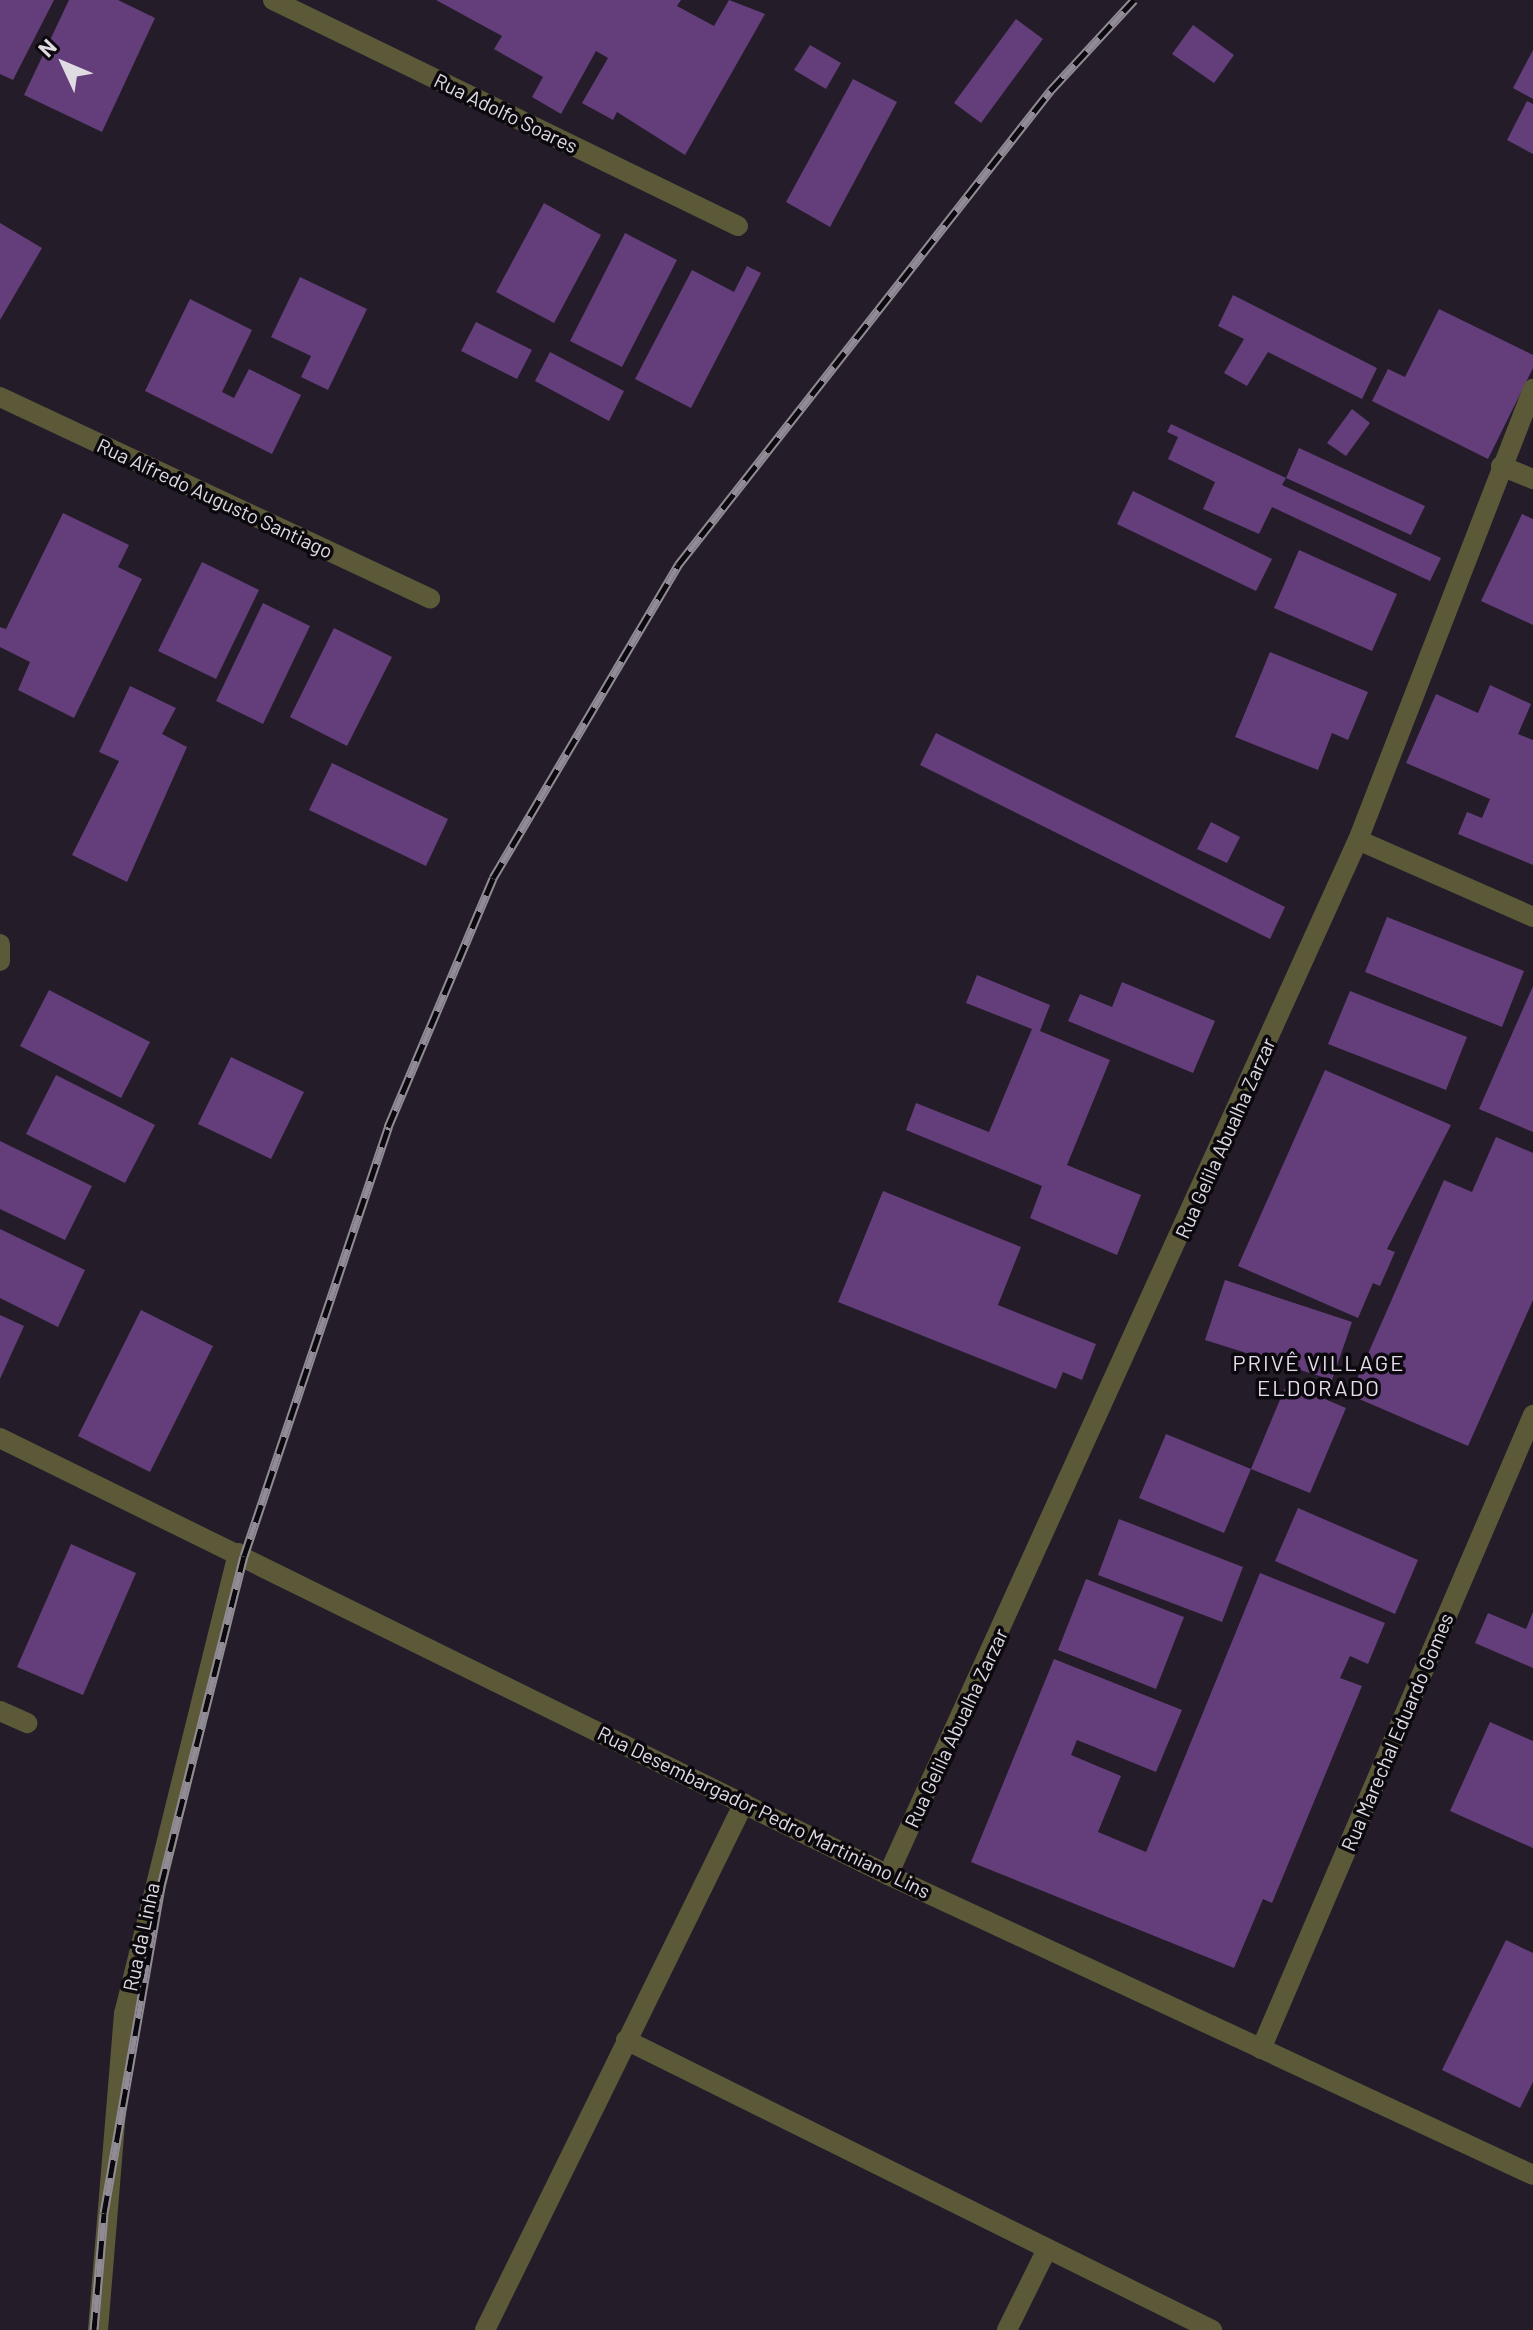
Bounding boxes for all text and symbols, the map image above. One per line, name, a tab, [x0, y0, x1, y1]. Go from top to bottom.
north arrow	[24, 24, 104, 104]
text: N	[32, 33, 61, 62]
street label: Rua Adolfo Soares	[430, 68, 582, 158]
street label: Rua Alfredo Augusto Santiago	[93, 433, 337, 563]
street label: Rua Gelila Abualha Zarzar	[1170, 1034, 1280, 1242]
district label: PRIVÊ VILLAGE ELDORADO	[1232, 1349, 1406, 1400]
street label: Rua Marechal Eduardo Gomes	[1336, 1609, 1458, 1855]
street label: Rua Gelila Abualha Zarzar	[899, 1625, 1013, 1831]
street label: Rua Desembargador Pedro Martiniano Lins	[594, 1721, 934, 1903]
street label: Rua da Linha	[118, 1880, 164, 1994]

